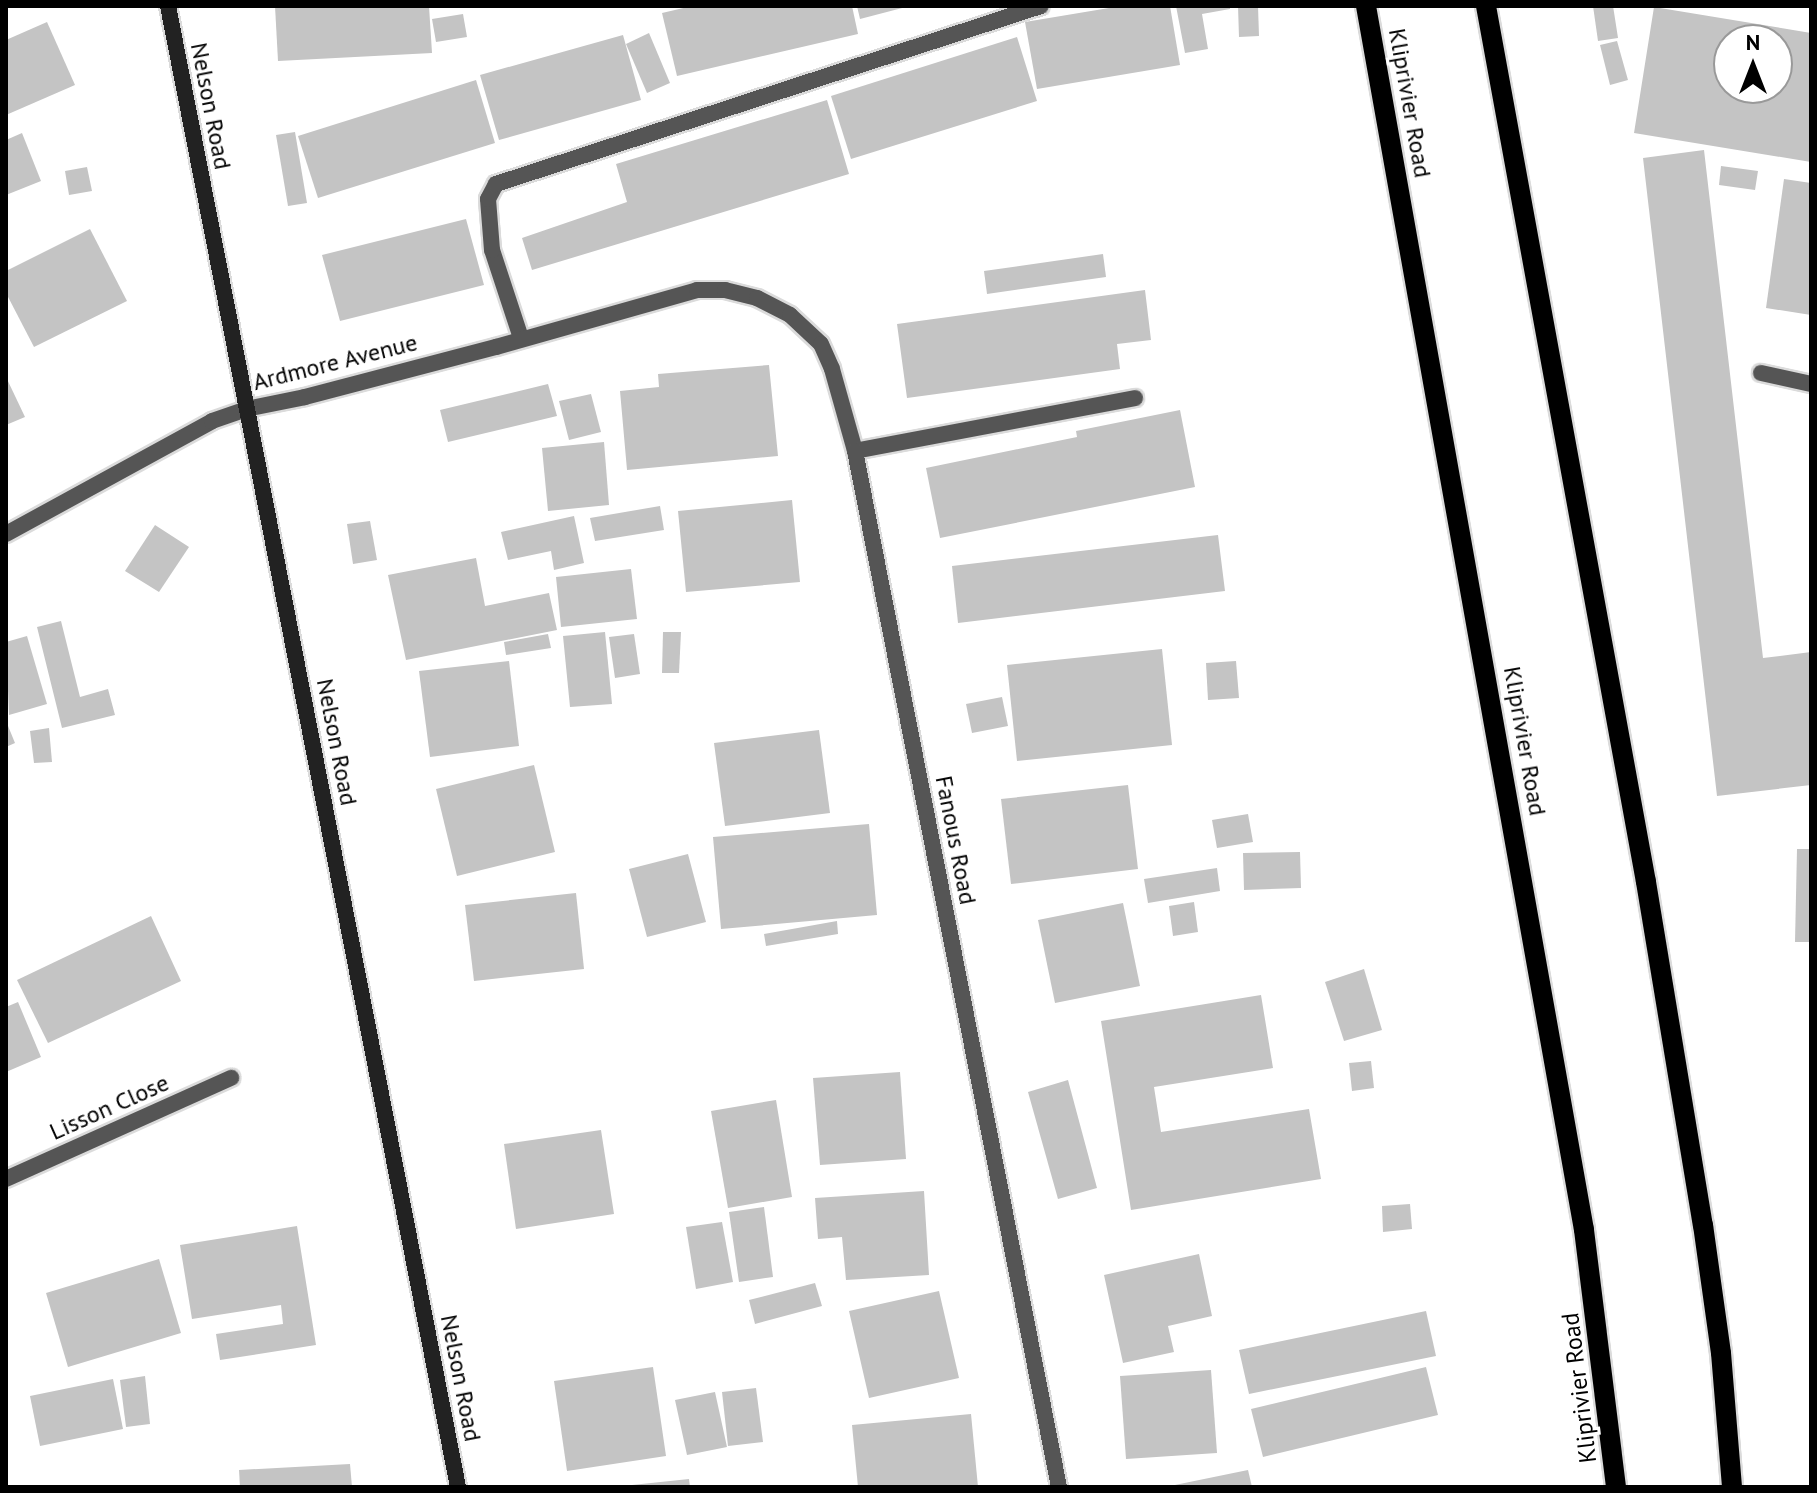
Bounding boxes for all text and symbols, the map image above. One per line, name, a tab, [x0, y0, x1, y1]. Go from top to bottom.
north arrow	[1713, 24, 1793, 104]
street label: Kliprivier Road	[1383, 26, 1437, 180]
text: N	[1746, 28, 1760, 56]
street label: Nelson Road	[185, 40, 237, 172]
street label: Ardmore Avenue	[249, 328, 421, 396]
street label: Kliprivier Road	[1498, 664, 1552, 818]
street label: Nelson Road	[311, 676, 363, 808]
street label: Fanous Road	[929, 773, 983, 907]
street label: Lisson Close	[45, 1068, 173, 1146]
street label: Kliprivier Road	[1555, 1311, 1603, 1465]
street label: Nelson Road	[435, 1312, 487, 1444]

